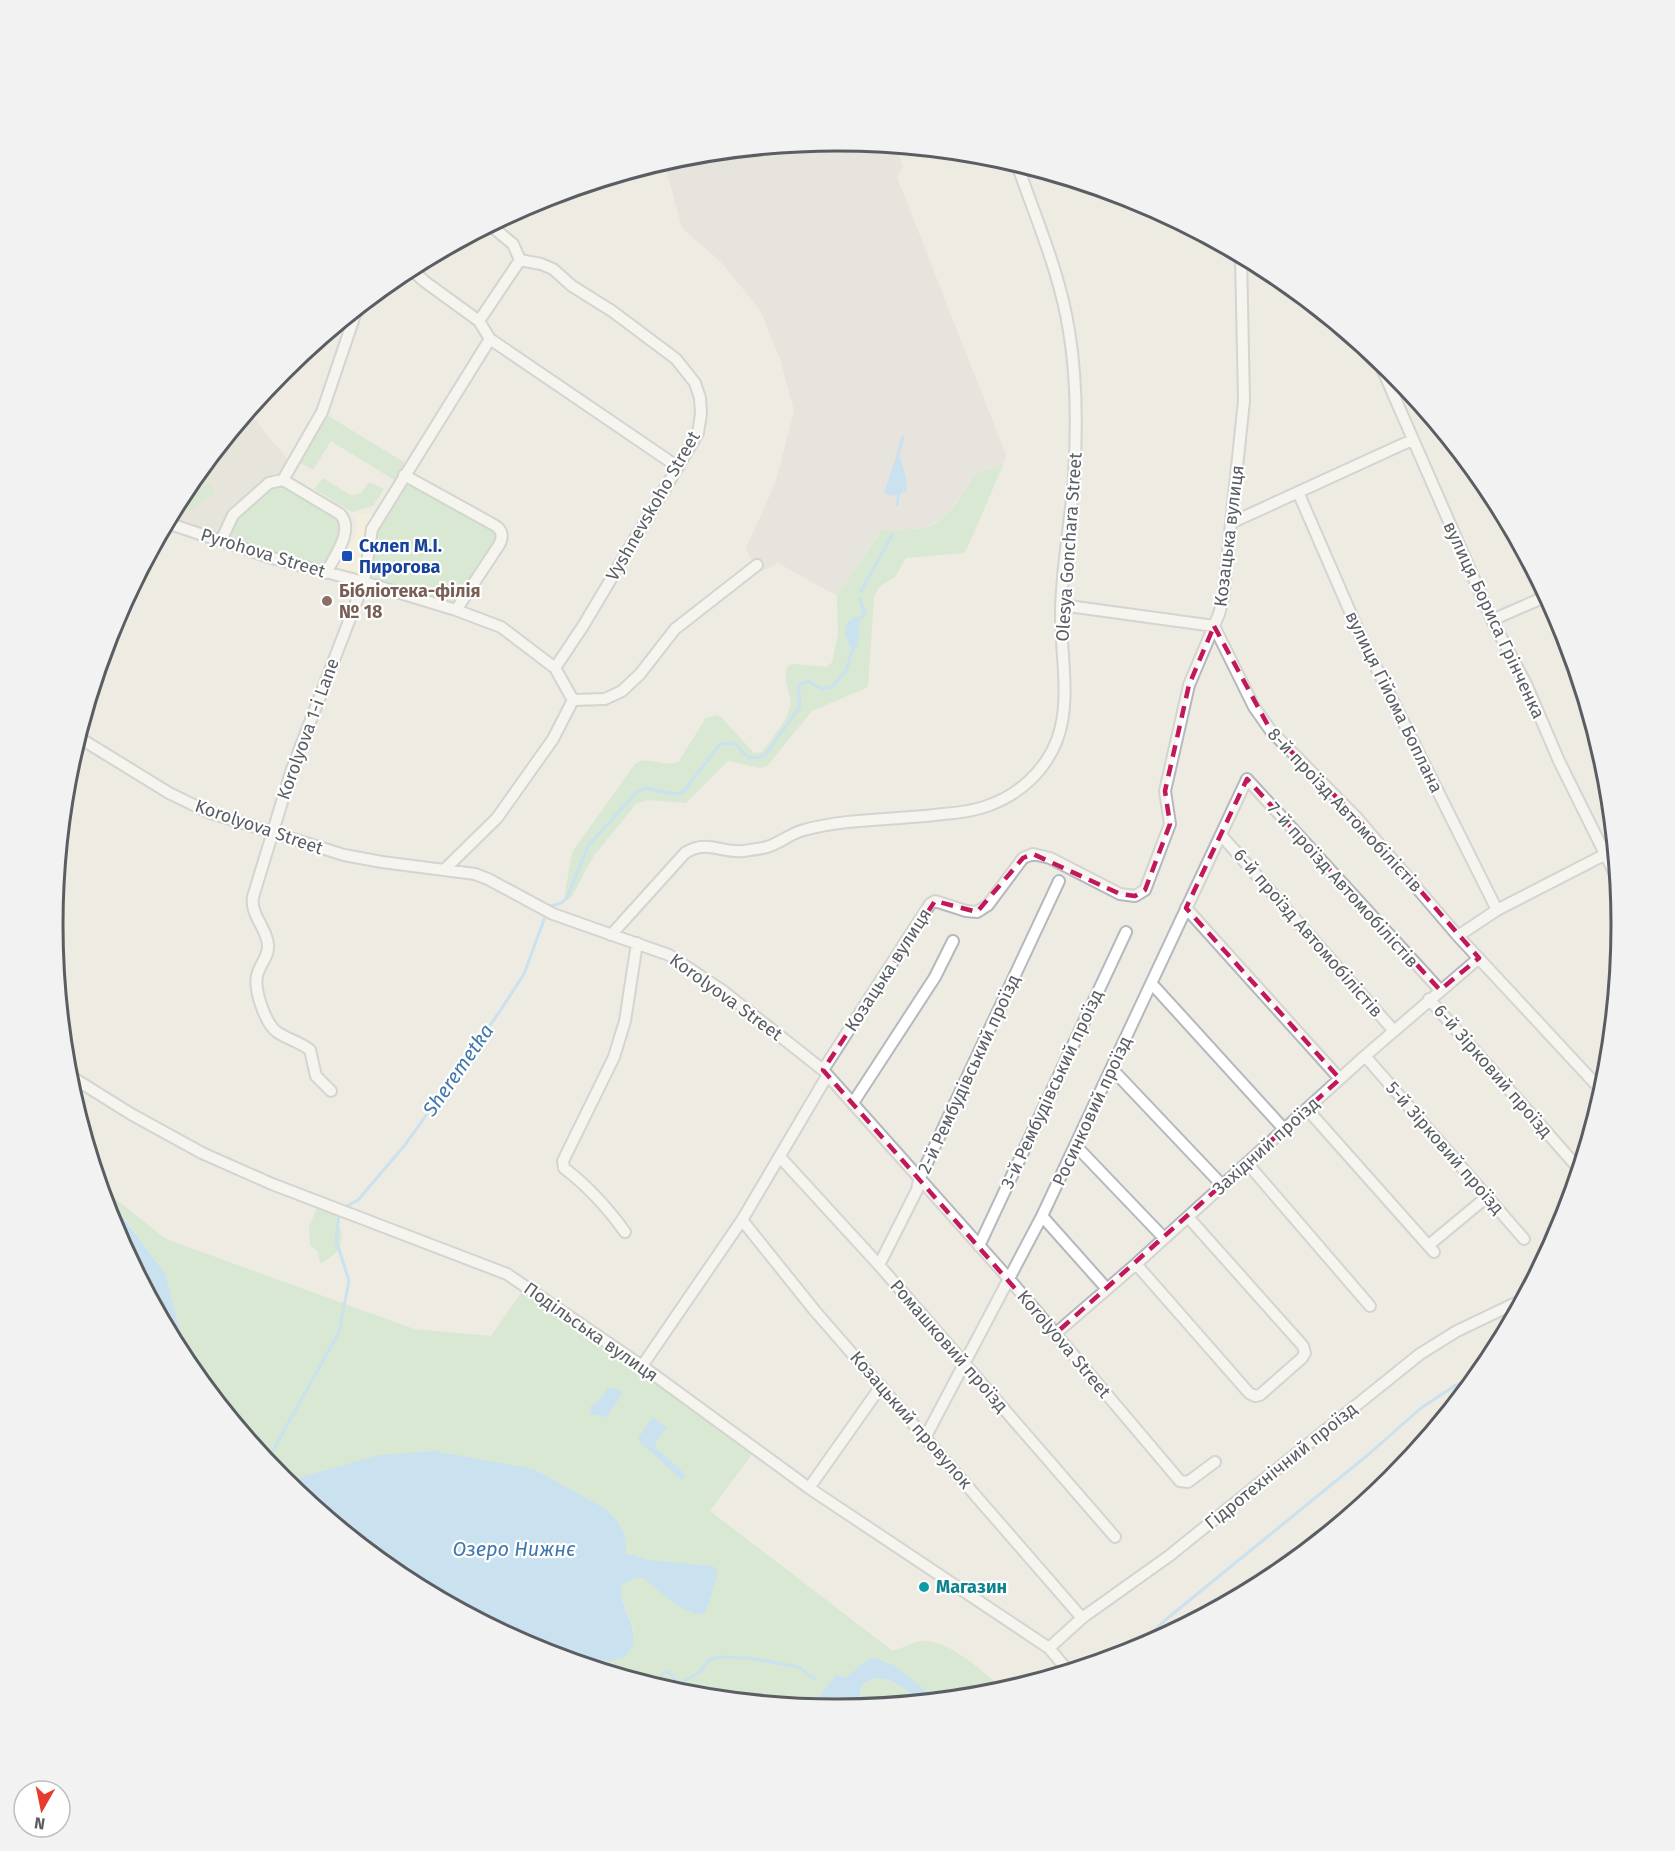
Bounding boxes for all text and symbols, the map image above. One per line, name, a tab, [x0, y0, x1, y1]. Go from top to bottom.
street label: Vyshnevskoho Street	[601, 427, 705, 585]
street label: Olesya Gonchara Street	[1051, 451, 1087, 642]
street label: Козацька вулиця	[1209, 464, 1249, 608]
street label: вулиця Бориса Грінченка	[1439, 518, 1549, 722]
street label: Pyrohova Street	[198, 524, 328, 583]
place label: Склеп М.І. Пирогова	[359, 535, 442, 578]
marker: Склеп М.І. Пирогова	[340, 549, 354, 563]
place label: Бібліотека-філія № 18	[339, 580, 481, 623]
marker: Бібліотека-філія № 18	[320, 594, 334, 608]
street label: вулиця Гійома Боплана	[1340, 608, 1448, 796]
street label: Korolyova 1-i Lane	[272, 655, 344, 803]
street label: 8-й проїзд Автомобілістів	[1263, 723, 1427, 897]
street label: Korolyova Street	[192, 795, 326, 859]
street label: 7-й проїзд Автомобілістів	[1263, 798, 1423, 972]
street label: 6-й проїзд Автомобілістів	[1229, 844, 1387, 1022]
street label: Козацька вулиця	[840, 904, 936, 1036]
street label: Korolyova Street	[665, 949, 787, 1046]
street label: 2-й Рембудівський проїзд	[913, 971, 1025, 1177]
street label: 3-й Рембудівський проїзд	[996, 986, 1108, 1192]
street label: 6-й Зірковий проїзд	[1429, 1000, 1557, 1142]
water label: Sheremetka	[417, 1019, 498, 1121]
street label: Росинковий проїзд	[1048, 1033, 1136, 1189]
street label: 5-й Зірковий проїзд	[1381, 1077, 1509, 1219]
street label: Західний проїзд	[1208, 1092, 1324, 1200]
street label: Ромашковий проїзд	[885, 1275, 1013, 1417]
street label: Подільська вулиця	[520, 1277, 662, 1387]
street label: Korolyova Street	[1012, 1286, 1116, 1403]
street label: Козацький провулок	[845, 1347, 977, 1494]
street label: Гідротехнічний проїзд	[1200, 1398, 1362, 1534]
water label: Озеро Нижнє	[452, 1537, 576, 1561]
place label: Магазин	[936, 1576, 1007, 1598]
marker: Магазин	[917, 1580, 931, 1594]
north arrow	[12, 1779, 72, 1839]
text: N	[33, 1813, 46, 1834]

